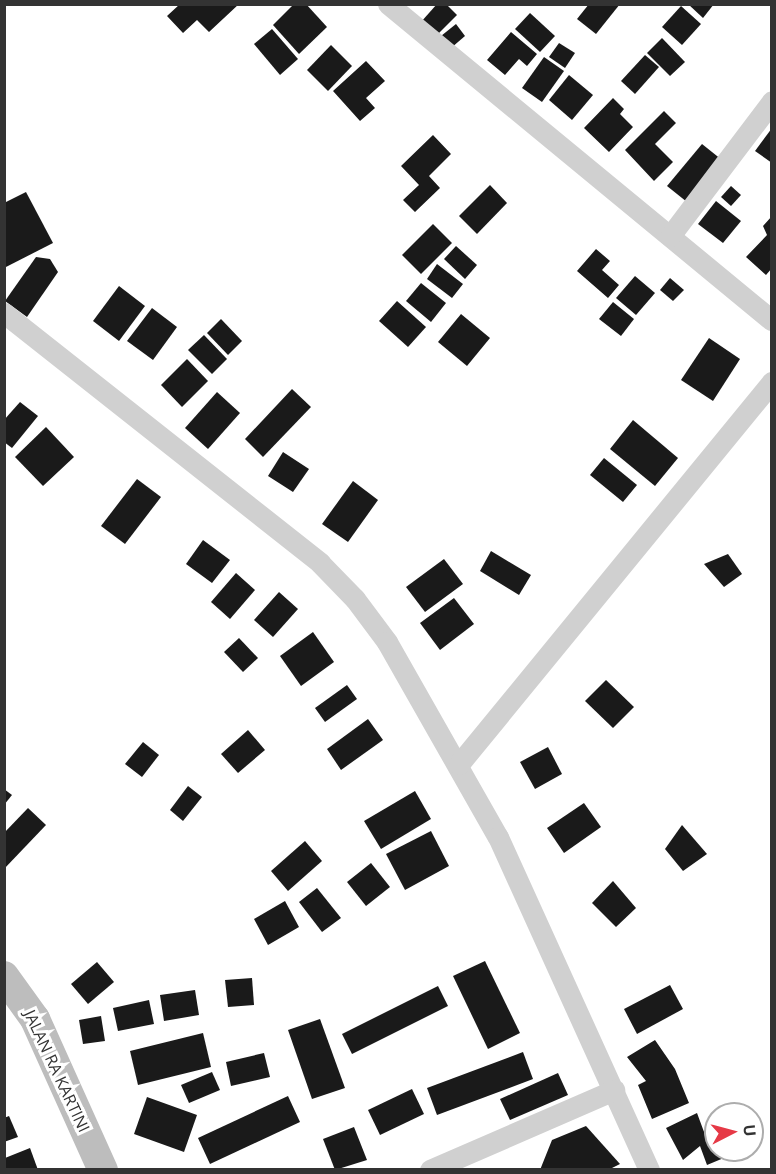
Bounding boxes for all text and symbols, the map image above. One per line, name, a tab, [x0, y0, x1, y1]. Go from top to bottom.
street label: JALAN RA KARTINI	[20, 1007, 94, 1135]
north arrow	[704, 1102, 764, 1162]
text: U	[738, 1123, 761, 1137]

